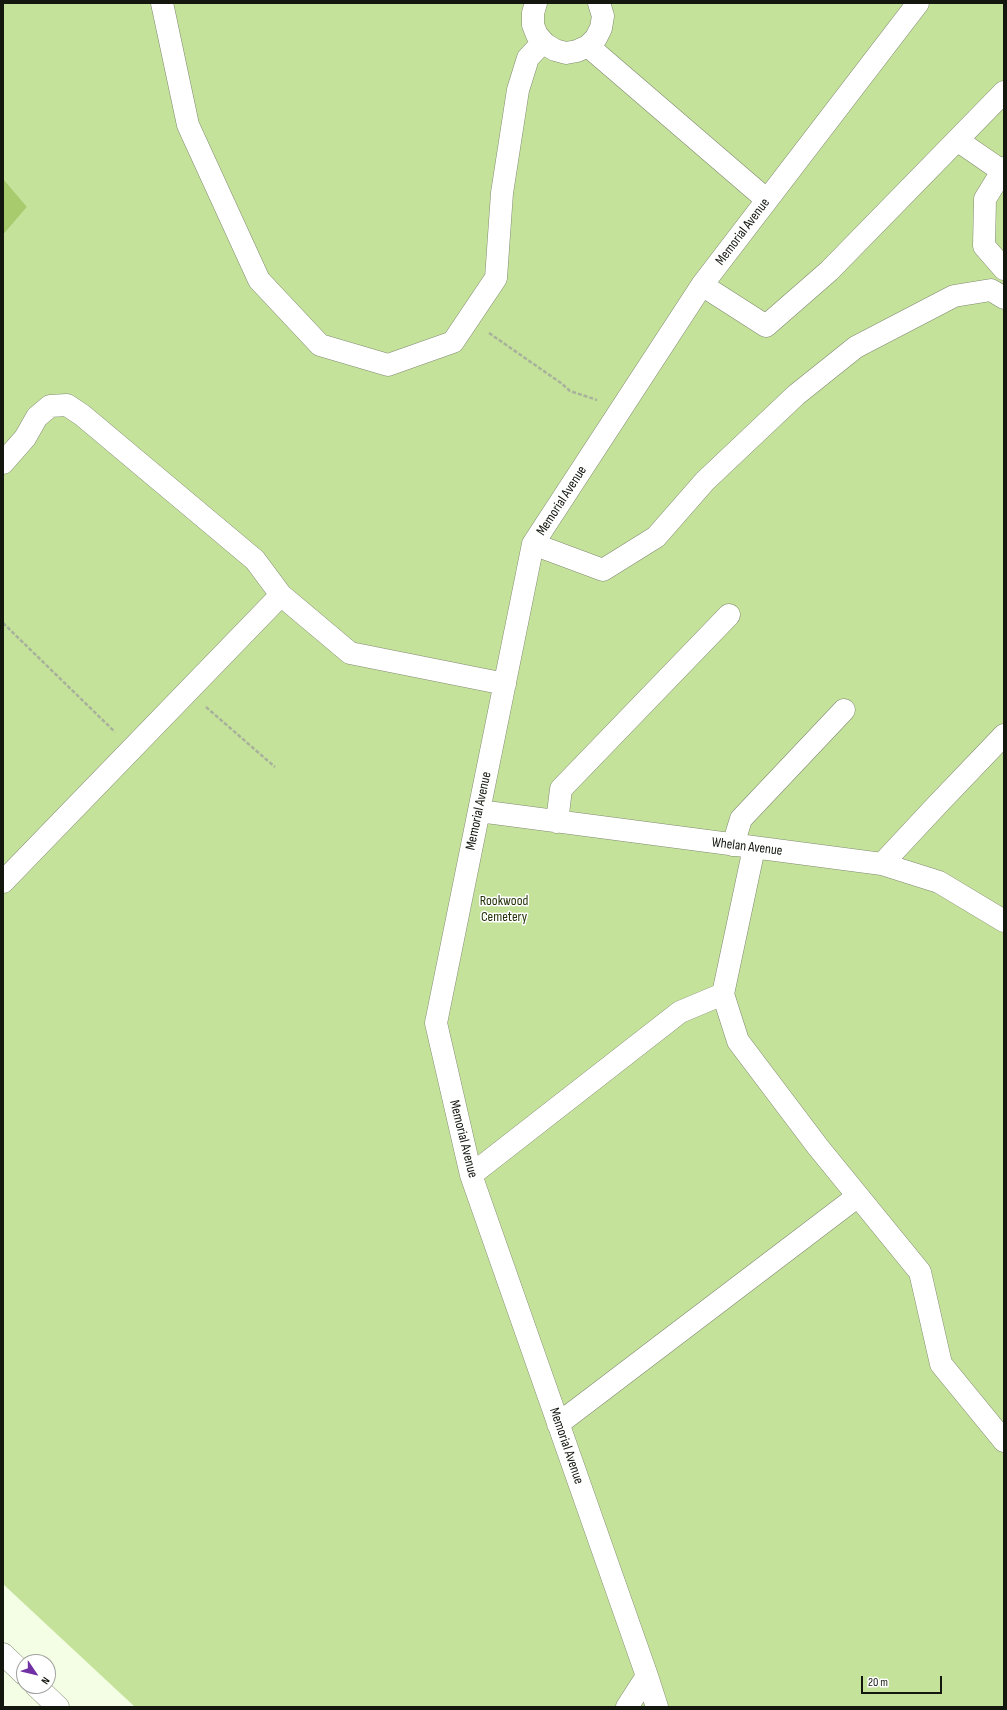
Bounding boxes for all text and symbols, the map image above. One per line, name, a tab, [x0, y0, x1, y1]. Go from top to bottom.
street label: Memorial Avenue	[712, 195, 774, 269]
street label: Memorial Avenue	[533, 463, 591, 539]
street label: Memorial Avenue	[462, 770, 496, 852]
street label: Whelan Avenue	[711, 834, 783, 860]
park label: Rookwood Cemetery	[480, 893, 528, 926]
street label: Memorial Avenue	[445, 1098, 481, 1180]
street label: Memorial Avenue	[545, 1406, 587, 1486]
north arrow	[16, 1654, 56, 1694]
scale bar	[863, 1668, 944, 1694]
text: N	[38, 1674, 52, 1687]
text: 20 m	[868, 1675, 888, 1690]

